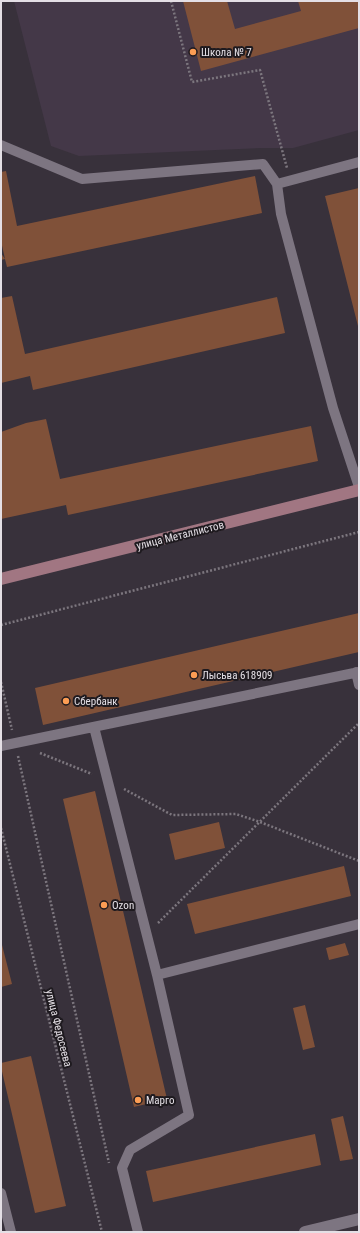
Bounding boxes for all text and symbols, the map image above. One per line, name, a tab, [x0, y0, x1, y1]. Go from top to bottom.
place label: Школа № 7	[201, 46, 252, 59]
marker: Школа № 7	[188, 47, 198, 57]
street label: улица Металлистов	[135, 518, 225, 553]
place label: Лысьва 618909	[202, 669, 273, 682]
marker: Лысьва 618909	[189, 670, 199, 680]
place label: Сбербанк	[74, 695, 118, 708]
marker: Сбербанк	[61, 696, 71, 706]
place label: Ozon	[112, 899, 134, 912]
marker: Ozon	[99, 900, 109, 910]
street label: улица Федосеева	[43, 988, 74, 1068]
place label: Марго	[146, 1094, 175, 1107]
marker: Марго	[133, 1095, 143, 1105]

